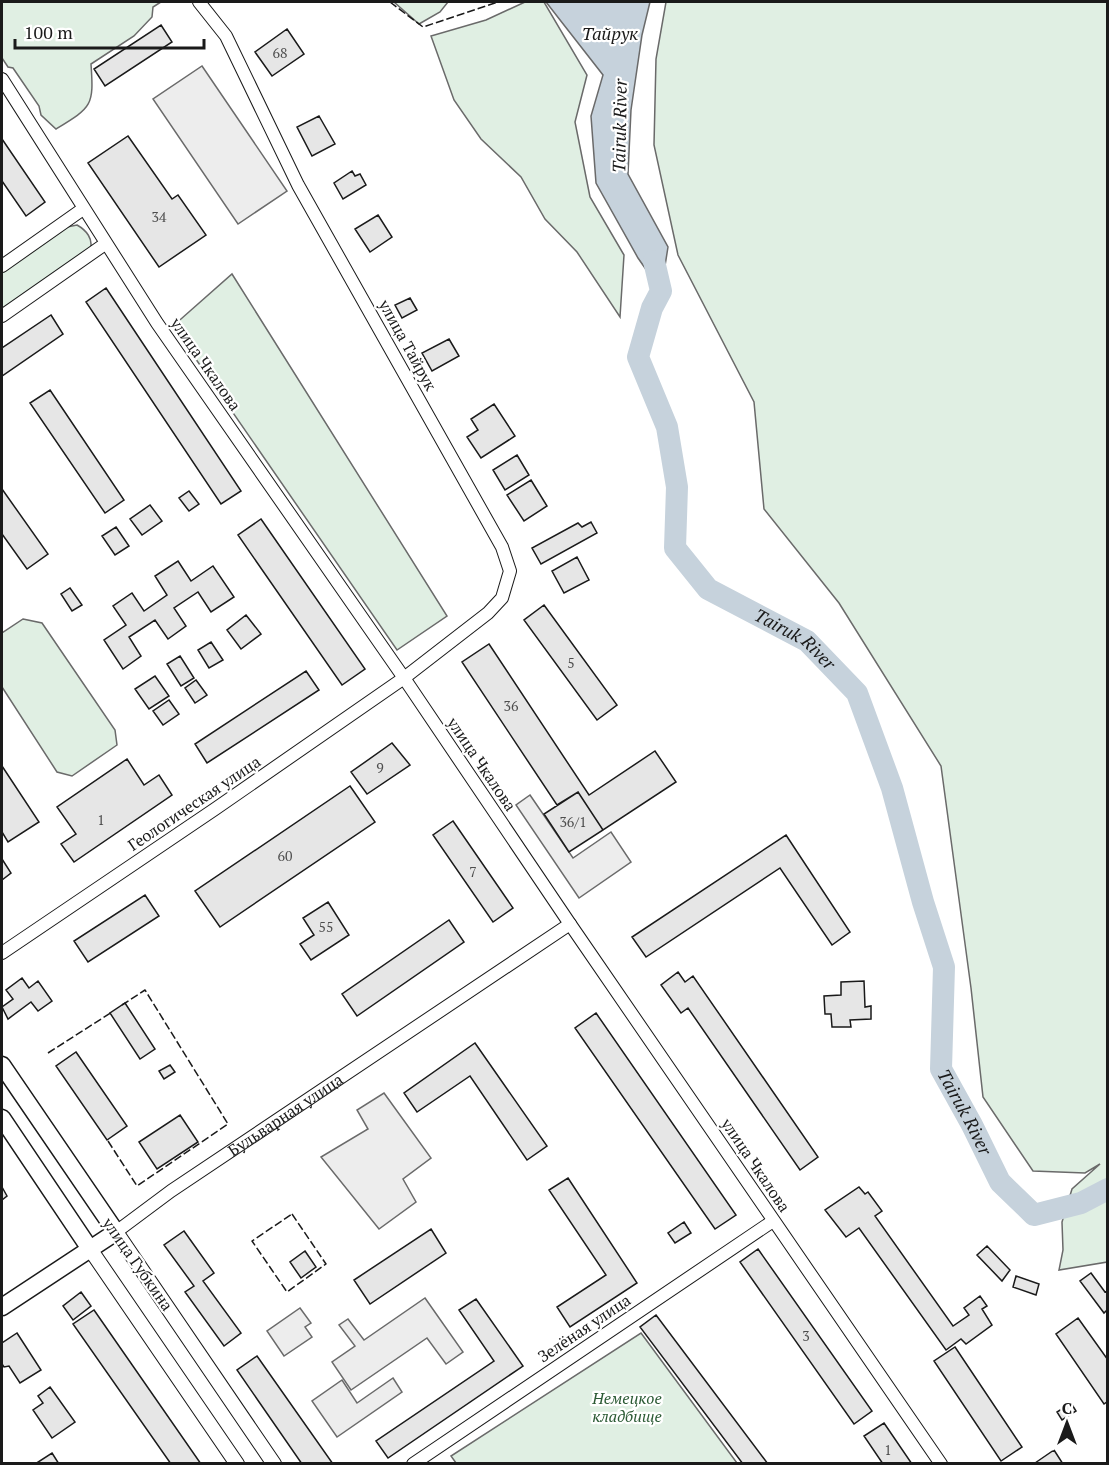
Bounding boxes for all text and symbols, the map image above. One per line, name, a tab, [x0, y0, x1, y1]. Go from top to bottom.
scale bar	[15, 12, 204, 50]
text: 100 m	[24, 20, 73, 44]
water label: Тайрук	[582, 21, 638, 45]
house number: 68	[273, 43, 287, 62]
water label: Tairuk River	[606, 78, 632, 173]
house number: 34	[152, 207, 167, 226]
street label: улица Тайрук	[373, 295, 442, 395]
street label: улица Чкалова	[165, 312, 246, 415]
water label: Tairuk River	[750, 602, 842, 675]
house number: 5	[567, 653, 575, 672]
house number: 36	[504, 696, 519, 715]
street label: улица Чкалова	[442, 712, 522, 815]
street label: Геологическая улица	[123, 750, 265, 856]
house number: 9	[376, 758, 384, 777]
house number: 1	[97, 810, 105, 829]
house number: 36/1	[559, 812, 587, 831]
house number: 60	[278, 846, 292, 865]
house number: 7	[469, 862, 477, 881]
house number: 55	[319, 917, 333, 936]
water label: Tairuk River	[932, 1064, 998, 1160]
street label: Бульварная улица	[223, 1068, 347, 1161]
street label: улица Чкалова	[716, 1113, 796, 1216]
street label: улица Губкина	[97, 1212, 178, 1315]
street label: Зелёная улица	[533, 1289, 635, 1367]
house number: 3	[802, 1326, 810, 1345]
park label: Немецкое кладбище	[591, 1387, 662, 1427]
north arrow	[1037, 1393, 1097, 1453]
text: С	[1062, 1397, 1072, 1419]
house number: 1	[884, 1440, 892, 1459]

